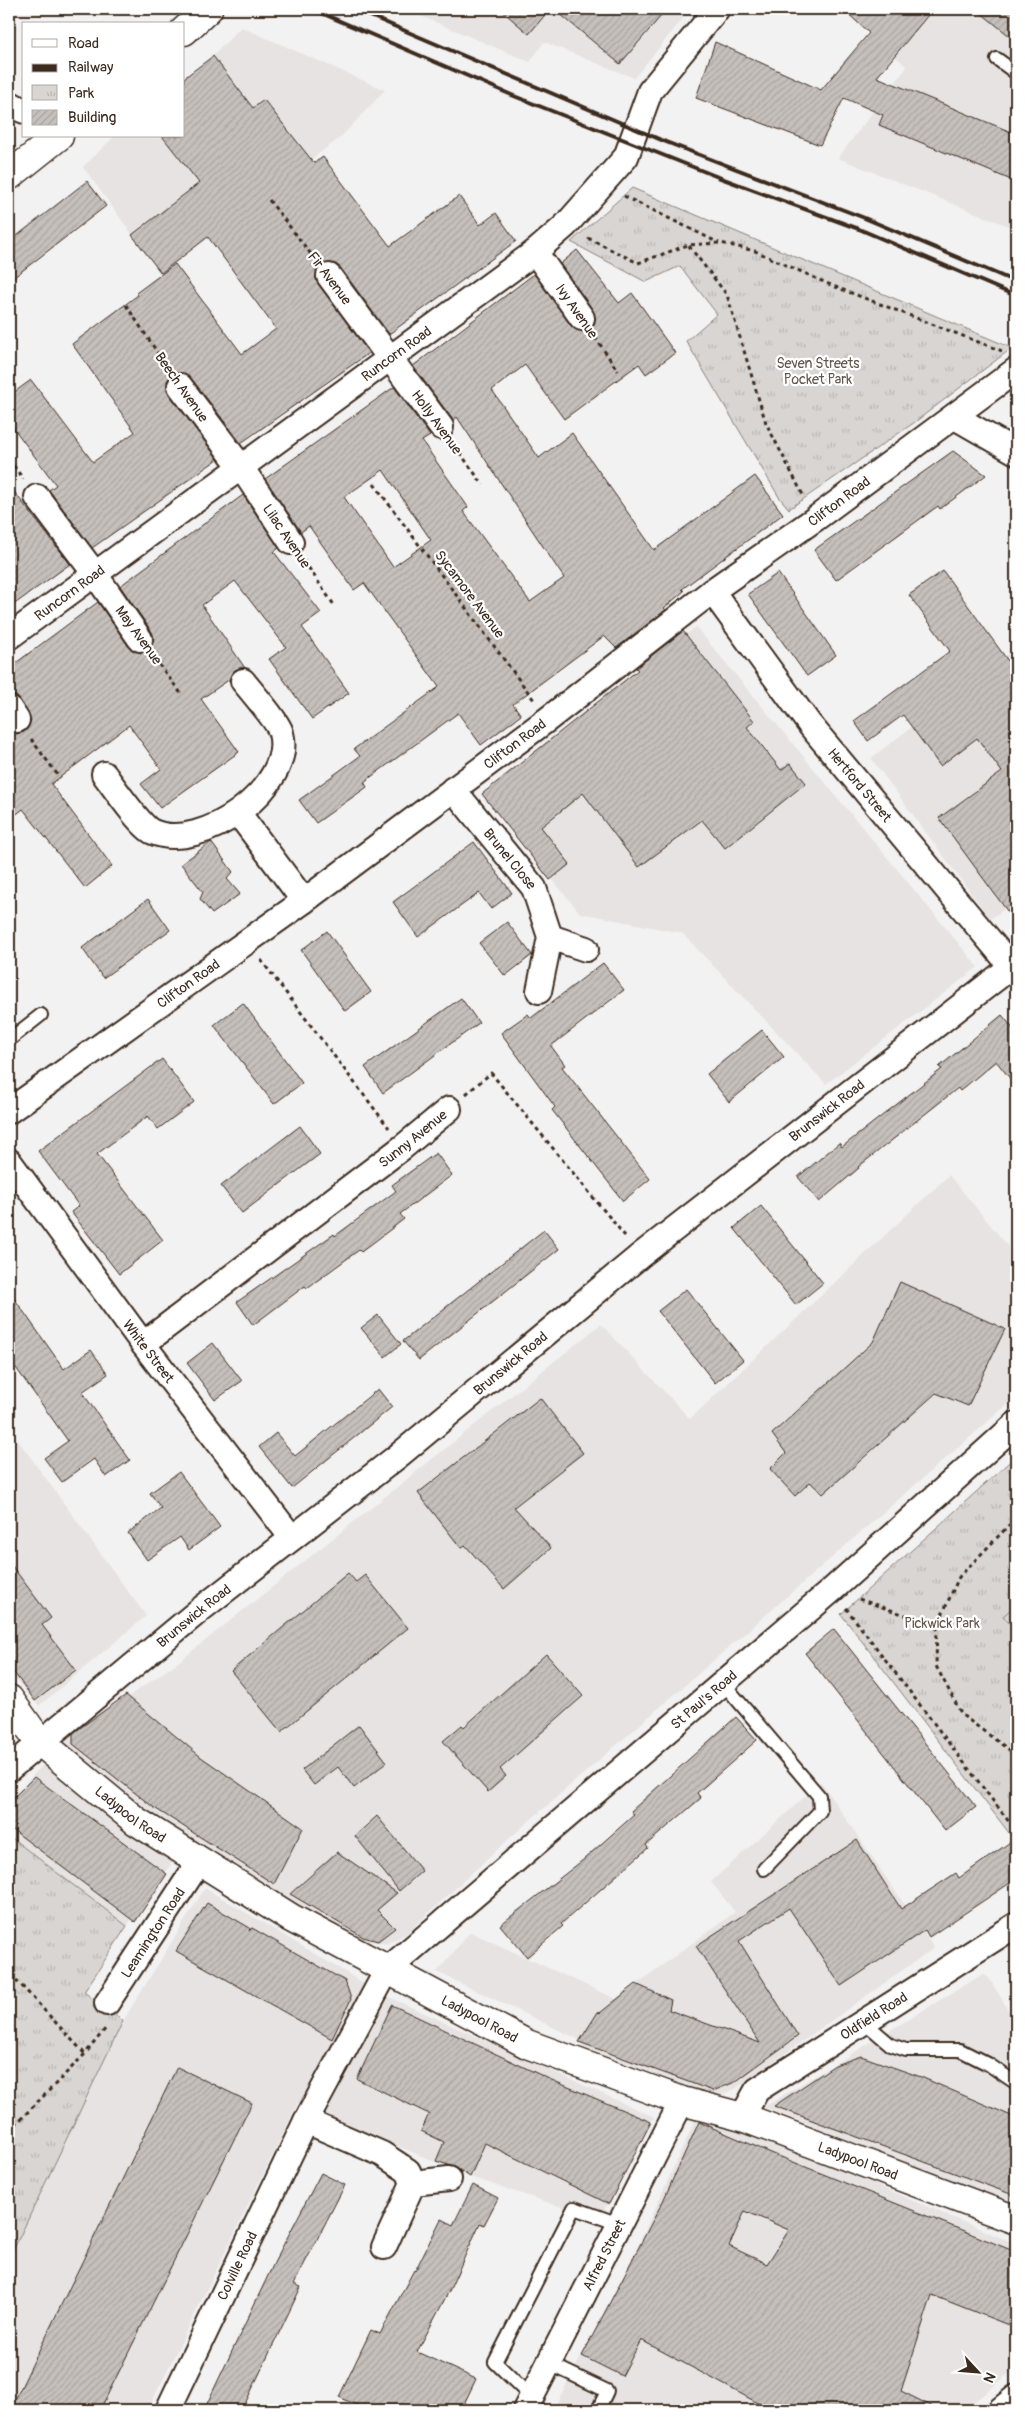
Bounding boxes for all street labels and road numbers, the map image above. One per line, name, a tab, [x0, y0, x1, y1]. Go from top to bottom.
street label: Fir Avenue	[304, 248, 355, 308]
street label: Ivy Avenue	[552, 281, 601, 342]
street label: Runcorn Road	[358, 323, 435, 385]
street label: Beech Avenue	[151, 349, 212, 426]
street label: Holly Avenue	[408, 387, 466, 458]
street label: Clifton Road	[805, 473, 874, 530]
street label: Lilac Avenue	[259, 501, 314, 572]
street label: Sycamore Avenue	[431, 547, 508, 642]
street label: Runcorn Road	[31, 562, 108, 624]
street label: May Avenue	[112, 603, 166, 668]
street label: Clifton Road	[481, 715, 550, 773]
street label: Hertford Street	[824, 745, 895, 826]
street label: Brunel Close	[480, 825, 540, 893]
street label: Clifton Road	[154, 956, 223, 1012]
street label: Brunswick Road	[786, 1076, 868, 1145]
street label: Sunny Avenue	[375, 1106, 451, 1171]
street label: White Street	[119, 1317, 178, 1387]
street label: Brunswick Road	[470, 1328, 551, 1399]
street label: Brunswick Road	[153, 1581, 235, 1651]
street label: St Paul's Road	[667, 1667, 741, 1733]
street label: Ladypool Road	[91, 1783, 169, 1847]
street label: Leamington Road	[118, 1885, 189, 1981]
street label: Oldfield Road	[837, 1988, 911, 2044]
street label: Ladypool Road	[438, 1992, 521, 2047]
street label: Ladypool Road	[815, 2138, 901, 2184]
street label: Alfred Street	[579, 2216, 630, 2294]
street label: Colville Road	[214, 2229, 261, 2303]

